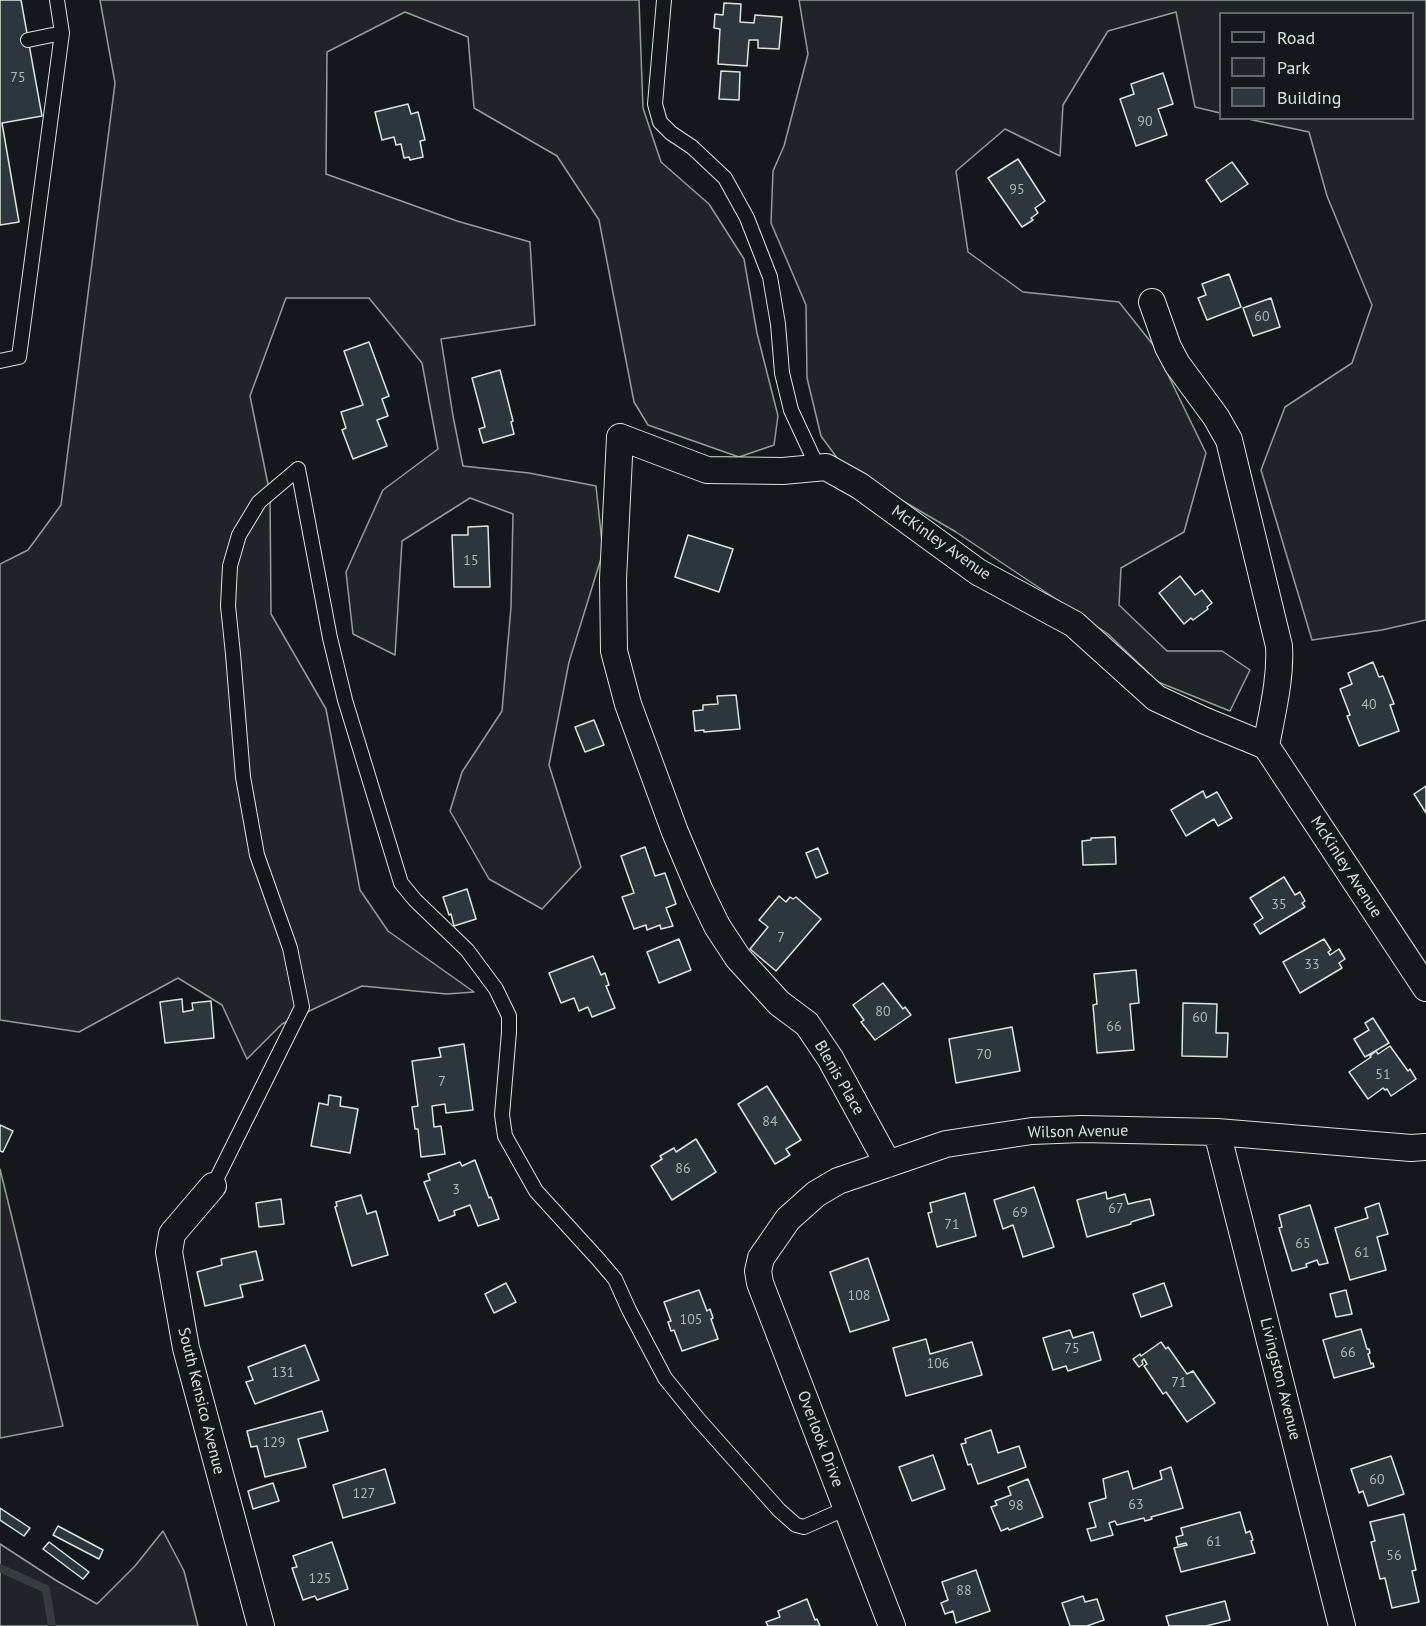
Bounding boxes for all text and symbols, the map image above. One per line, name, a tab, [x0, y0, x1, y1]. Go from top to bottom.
legend	[1219, 12, 1414, 120]
text: Road	[1277, 26, 1315, 49]
text: Park	[1277, 56, 1310, 79]
house number: 75	[10, 70, 26, 86]
text: Building	[1277, 86, 1341, 109]
house number: 90	[1137, 114, 1153, 130]
house number: 95	[1009, 182, 1025, 198]
house number: 60	[1254, 309, 1270, 325]
street label: McKinley Avenue	[888, 502, 994, 584]
house number: 15	[463, 553, 479, 569]
house number: 40	[1361, 697, 1377, 713]
street label: McKinley Avenue	[1306, 813, 1386, 921]
house number: 35	[1271, 897, 1287, 913]
house number: 7	[777, 930, 785, 946]
house number: 33	[1304, 957, 1320, 973]
house number: 80	[875, 1004, 891, 1020]
house number: 60	[1192, 1010, 1208, 1026]
house number: 66	[1106, 1019, 1122, 1035]
street label: Blenis Place	[810, 1037, 868, 1119]
house number: 70	[976, 1047, 992, 1063]
house number: 51	[1375, 1067, 1391, 1083]
house number: 7	[438, 1074, 446, 1090]
house number: 84	[762, 1114, 778, 1130]
street label: Wilson Avenue	[1028, 1122, 1128, 1142]
house number: 86	[675, 1161, 691, 1177]
house number: 3	[452, 1182, 460, 1198]
house number: 67	[1108, 1201, 1124, 1217]
house number: 69	[1012, 1205, 1028, 1221]
house number: 71	[944, 1217, 960, 1233]
house number: 65	[1295, 1236, 1311, 1252]
house number: 61	[1354, 1245, 1370, 1261]
house number: 108	[848, 1288, 870, 1304]
house number: 105	[680, 1312, 702, 1328]
street label: Livingston Avenue	[1256, 1316, 1304, 1442]
street label: South Kensico Avenue	[173, 1326, 229, 1476]
house number: 75	[1064, 1341, 1080, 1357]
house number: 66	[1340, 1345, 1356, 1361]
house number: 106	[927, 1356, 949, 1372]
house number: 131	[272, 1365, 294, 1381]
house number: 71	[1171, 1375, 1187, 1391]
street label: Overlook Drive	[793, 1388, 847, 1490]
house number: 129	[263, 1435, 285, 1451]
house number: 60	[1369, 1472, 1385, 1488]
house number: 127	[353, 1486, 375, 1502]
house number: 63	[1128, 1497, 1144, 1513]
house number: 98	[1008, 1498, 1024, 1514]
house number: 61	[1206, 1534, 1222, 1550]
house number: 56	[1386, 1548, 1402, 1564]
house number: 125	[309, 1571, 331, 1587]
house number: 88	[956, 1583, 972, 1599]

